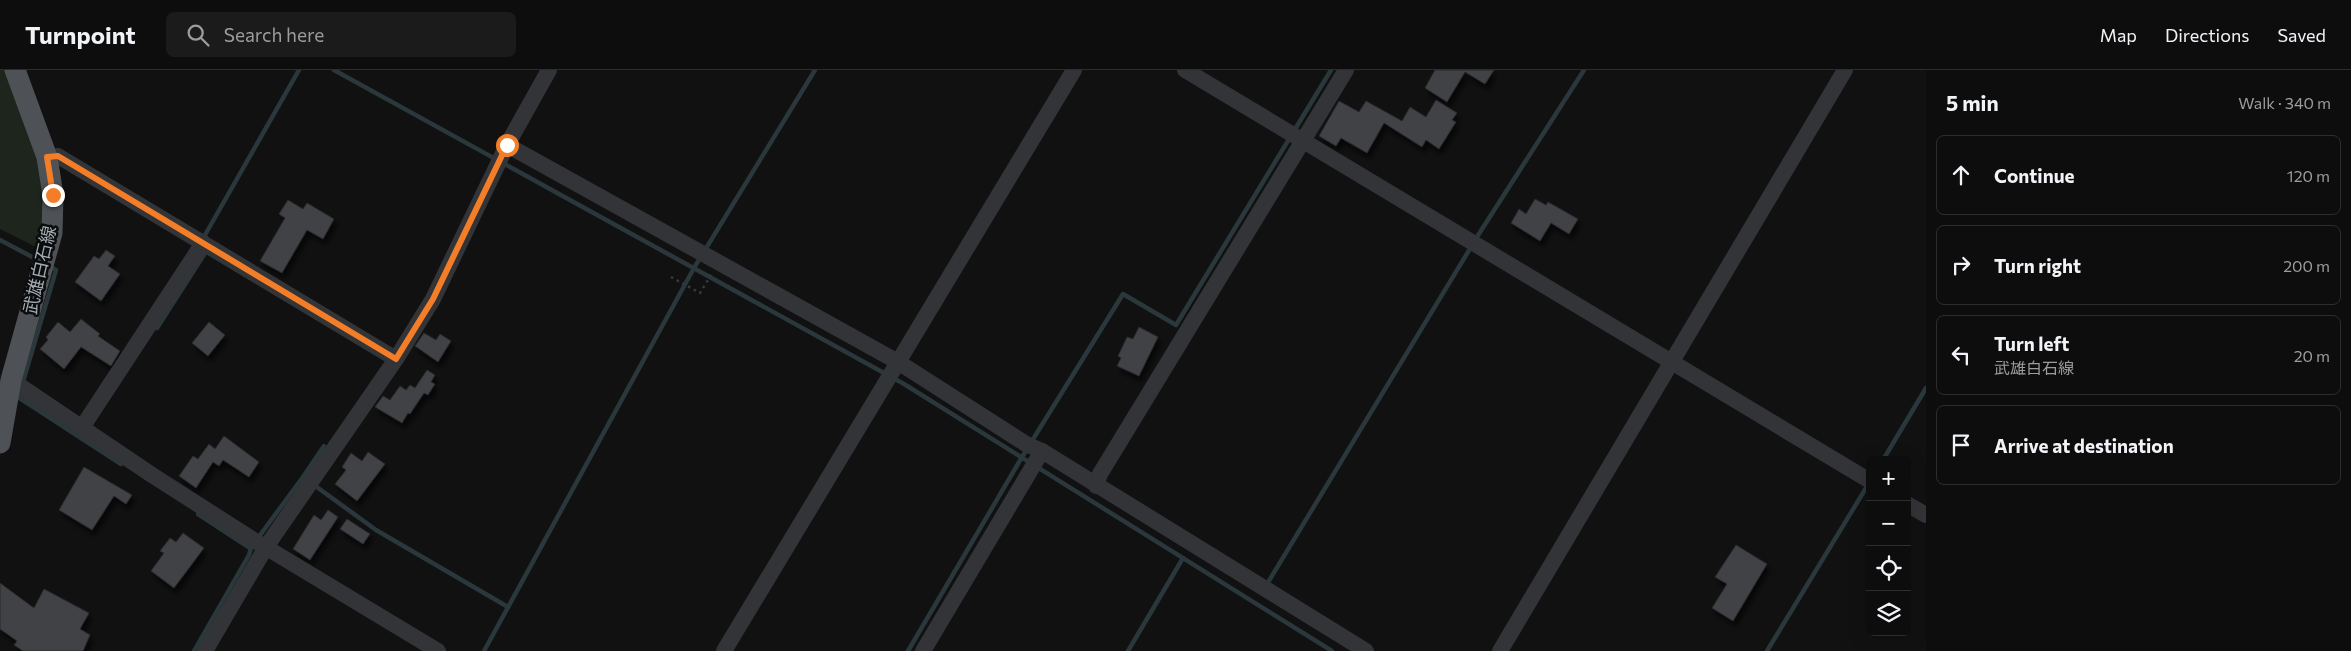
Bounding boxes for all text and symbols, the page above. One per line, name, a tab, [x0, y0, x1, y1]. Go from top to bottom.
search box	[166, 12, 516, 57]
text: Turnpoint	[25, 20, 136, 49]
icon: search	[184, 21, 212, 49]
text: Search here	[224, 23, 324, 46]
text: Map	[2100, 24, 2137, 46]
text: Directions	[2165, 24, 2249, 46]
text: Saved	[2277, 24, 2326, 46]
text: 5 min	[1946, 90, 1999, 115]
text: Walk · 340 m	[2238, 93, 2331, 112]
route start	[496, 134, 519, 157]
icon: ahead	[1947, 161, 1975, 189]
text: Continue	[1994, 164, 2074, 187]
text: 120 m	[2287, 166, 2330, 185]
route end	[42, 184, 65, 207]
street label: 武雄白石線	[18, 223, 60, 316]
icon: right	[1947, 251, 1975, 279]
text: Turn right	[1994, 254, 2081, 277]
text: 200 m	[2283, 256, 2330, 275]
text: Turn left	[1994, 332, 2069, 355]
icon: left	[1947, 341, 1975, 369]
text: 20 m	[2294, 346, 2330, 365]
text: 武雄白石線	[1994, 358, 2074, 377]
icon: arrive	[1947, 431, 1975, 459]
text: Arrive at destination	[1994, 434, 2174, 457]
map controls	[1866, 456, 1911, 636]
button: +	[1866, 456, 1911, 501]
button: −	[1866, 501, 1911, 546]
button: locate	[1866, 546, 1911, 591]
button: layers	[1866, 591, 1911, 636]

